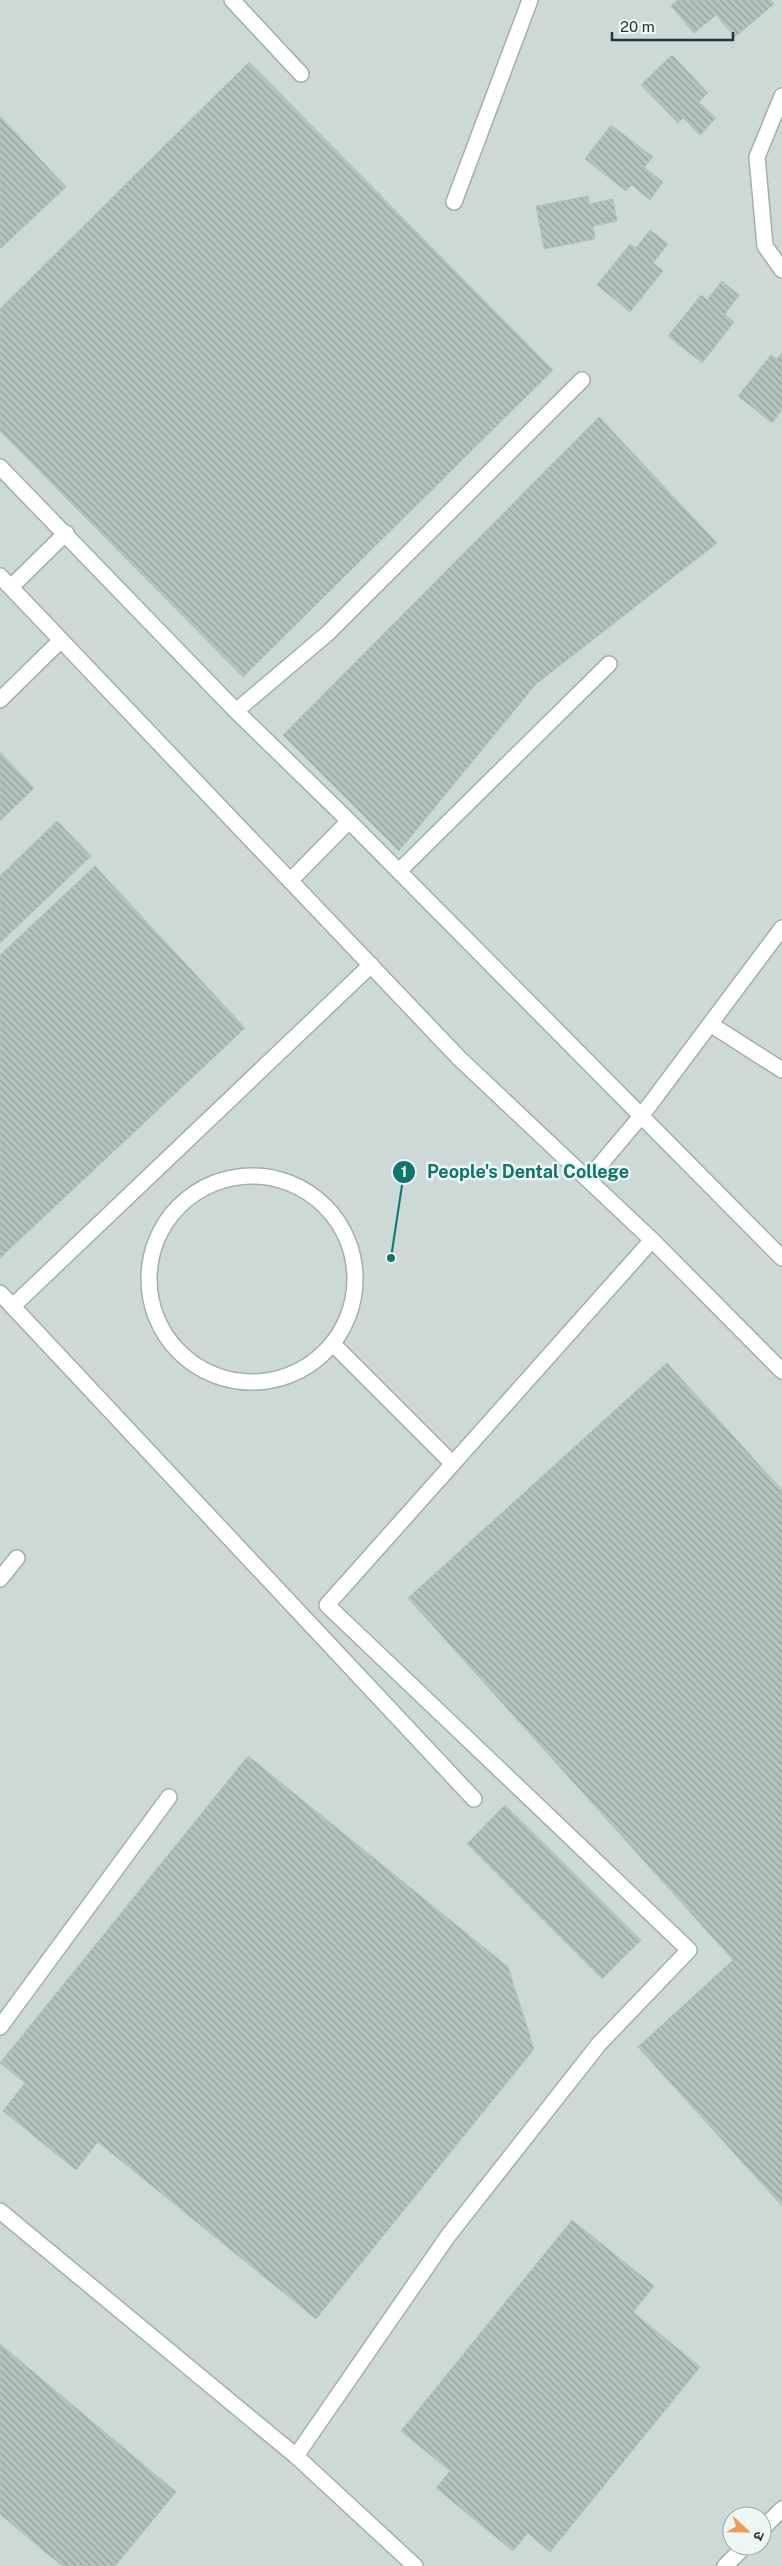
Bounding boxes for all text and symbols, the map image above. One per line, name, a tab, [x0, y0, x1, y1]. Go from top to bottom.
scale bar	[612, 10, 733, 42]
text: 20 m	[620, 18, 655, 35]
callout: People's Dental College	[392, 1156, 639, 1189]
text: People's Dental College	[427, 1161, 629, 1182]
text: 1	[401, 1163, 407, 1180]
north arrow	[722, 2506, 772, 2556]
text: उ	[750, 2529, 768, 2543]

